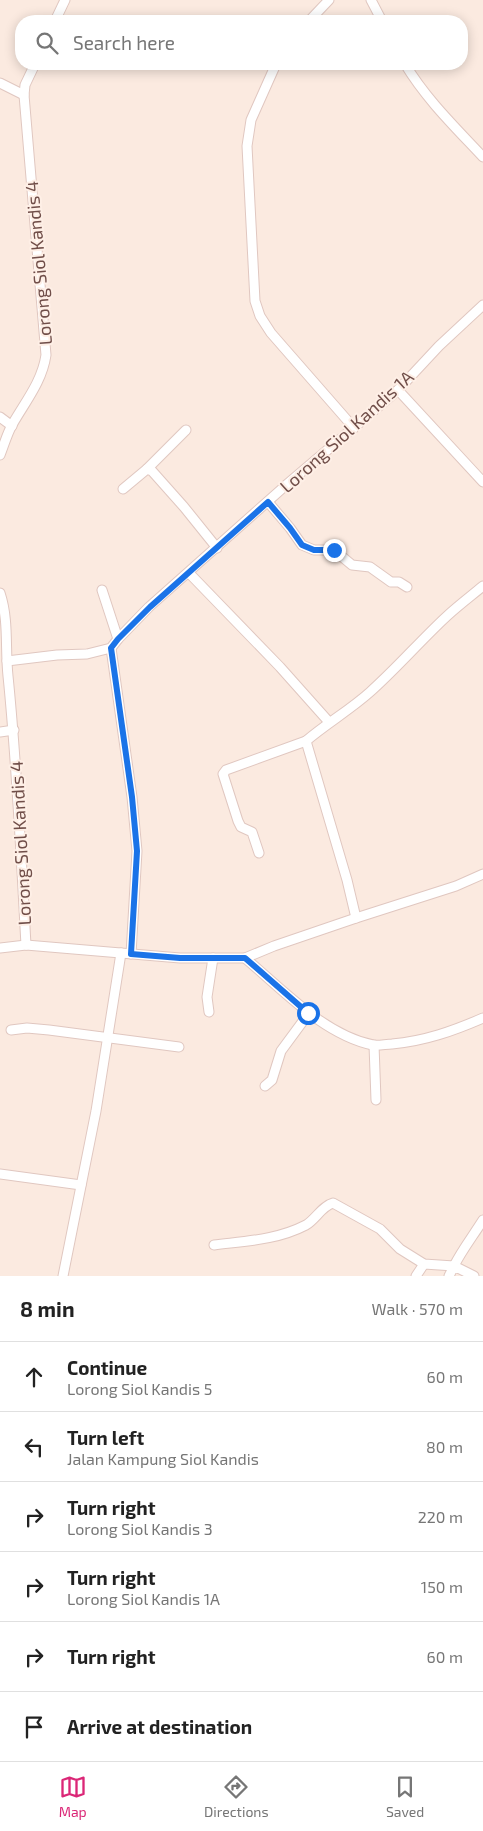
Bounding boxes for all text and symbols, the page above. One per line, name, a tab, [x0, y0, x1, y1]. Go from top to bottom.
search box	[15, 15, 468, 70]
icon: search	[33, 29, 61, 57]
text: Search here	[73, 31, 175, 54]
street label: Lorong Siol Kandis 4	[20, 180, 56, 346]
street label: Lorong Siol Kandis 1A	[275, 365, 418, 497]
route end	[323, 539, 346, 562]
street label: Lorong Siol Kandis 4	[5, 760, 35, 926]
route start	[297, 1002, 320, 1025]
text: 8 min	[20, 1296, 75, 1321]
text: Walk · 570 m	[372, 1299, 463, 1318]
text: Continue	[67, 1356, 147, 1379]
icon: ahead	[20, 1363, 48, 1391]
text: 60 m	[427, 1367, 463, 1386]
text: Lorong Siol Kandis 5	[67, 1379, 212, 1398]
text: Turn left	[67, 1426, 144, 1449]
icon: left	[20, 1433, 48, 1461]
text: 80 m	[426, 1437, 463, 1456]
text: Jalan Kampung Siol Kandis	[67, 1449, 259, 1468]
text: Turn right	[67, 1496, 155, 1519]
icon: right	[20, 1503, 48, 1531]
text: 220 m	[418, 1507, 463, 1526]
text: Lorong Siol Kandis 3	[67, 1519, 213, 1538]
text: Turn right	[67, 1566, 155, 1589]
icon: right	[20, 1573, 48, 1601]
text: 150 m	[421, 1577, 463, 1596]
text: Lorong Siol Kandis 1A	[67, 1589, 220, 1608]
icon: right	[20, 1643, 48, 1671]
text: Turn right	[67, 1645, 155, 1668]
text: 60 m	[427, 1647, 463, 1666]
icon: arrive	[20, 1713, 48, 1741]
text: Arrive at destination	[67, 1715, 252, 1738]
tab: Map	[59, 1773, 87, 1820]
tab: Directions	[204, 1773, 269, 1820]
tab: Saved	[386, 1773, 424, 1820]

